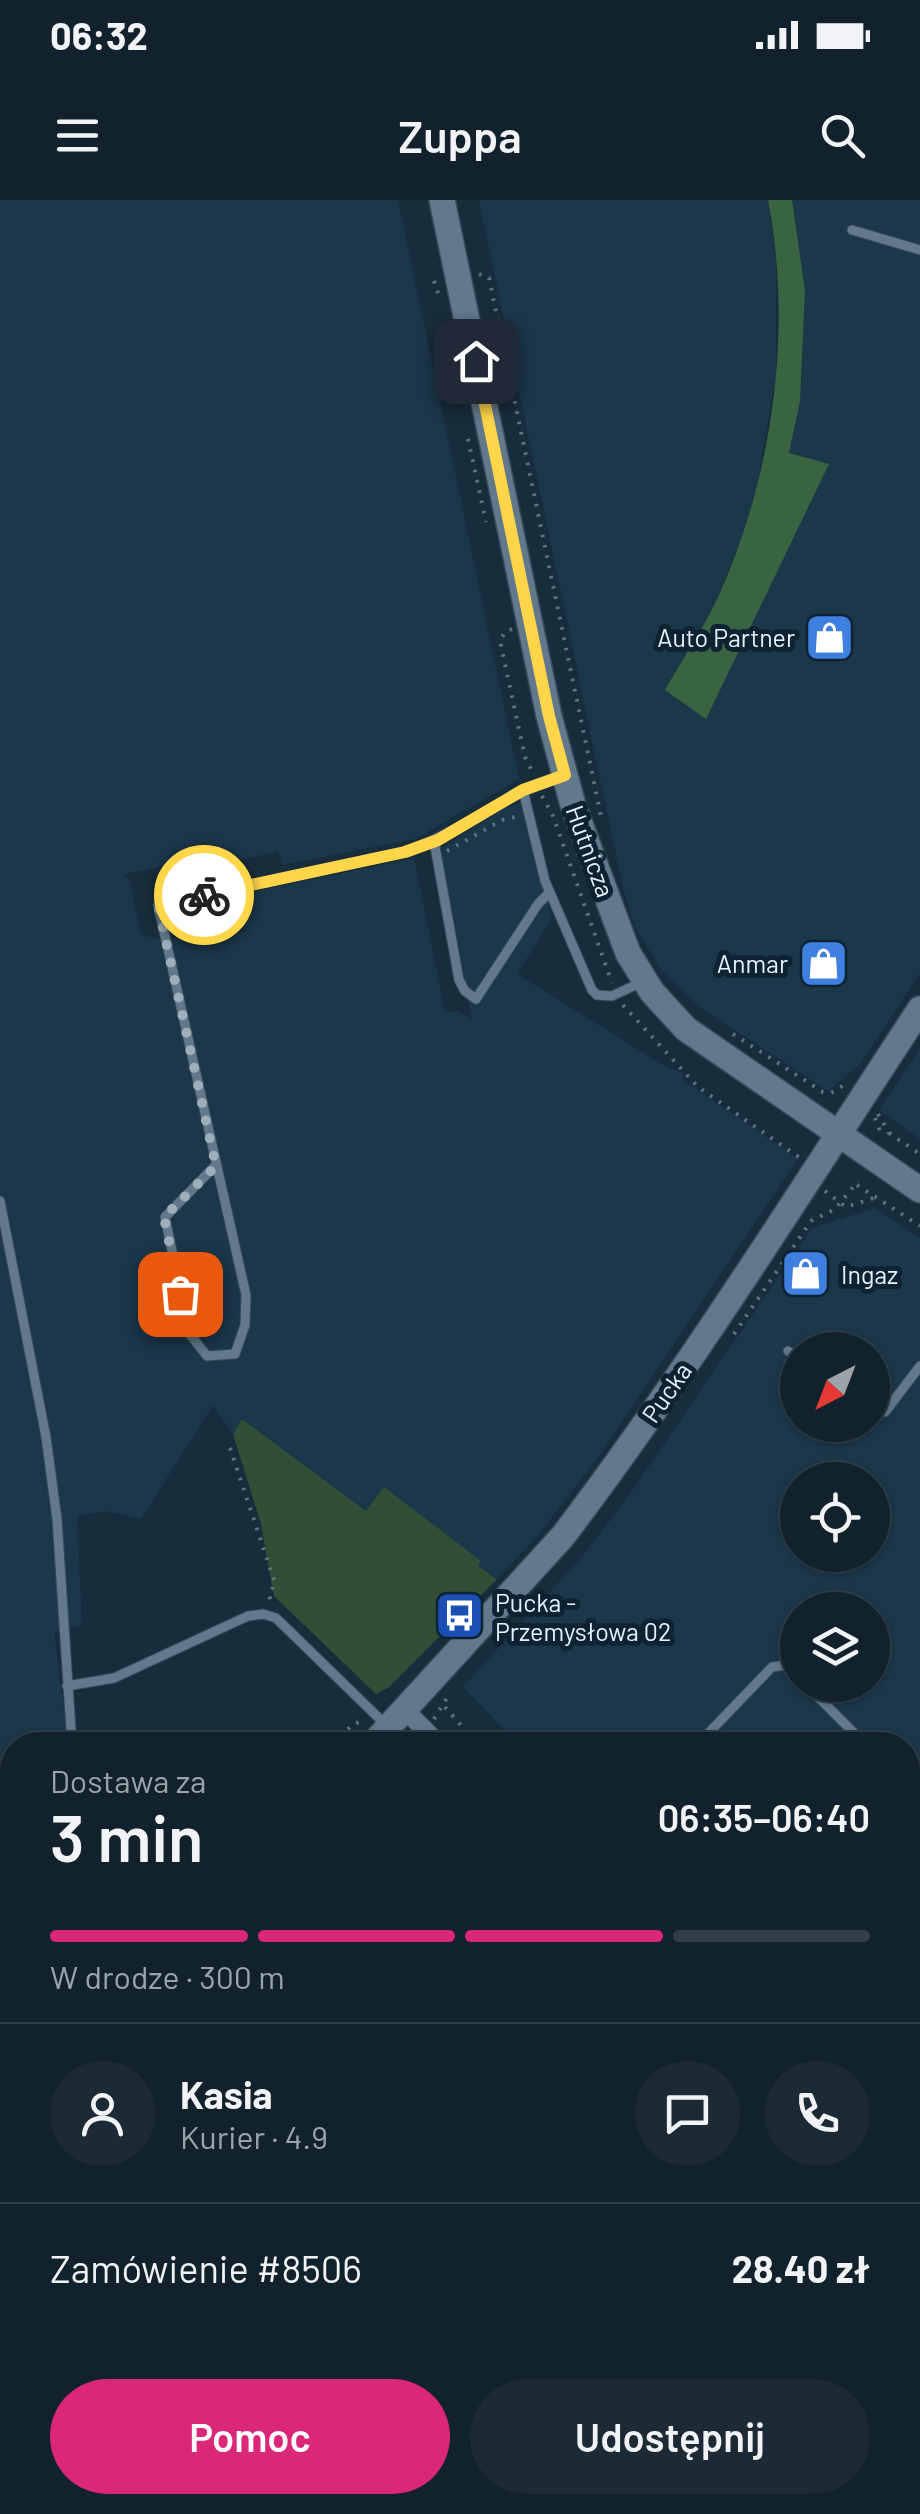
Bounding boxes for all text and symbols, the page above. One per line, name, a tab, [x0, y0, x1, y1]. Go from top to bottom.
text: 06:32	[50, 12, 148, 58]
icon: menu	[50, 108, 105, 163]
text: Zuppa	[398, 108, 522, 162]
icon: search	[815, 108, 870, 163]
pin	[434, 319, 519, 404]
icon: home	[449, 334, 504, 389]
shop icon: Auto Partner	[804, 611, 856, 663]
place label: Auto Partner	[657, 622, 795, 652]
street label: Hutnicza	[561, 801, 621, 901]
courier	[154, 845, 254, 945]
icon: bike	[177, 868, 232, 923]
shop icon: Anmar	[797, 937, 849, 989]
place label: Anmar	[717, 948, 788, 978]
shop icon: Ingaz	[780, 1248, 832, 1300]
pin	[138, 1252, 223, 1337]
place label: Ingaz	[841, 1259, 898, 1289]
icon: bag	[153, 1267, 208, 1322]
north arrow	[780, 1332, 890, 1442]
map controls	[780, 1332, 890, 1702]
street label: Pucka	[635, 1356, 697, 1428]
button: locate	[780, 1462, 890, 1572]
place label: Pucka - Przemysłowa 02	[495, 1587, 671, 1646]
bus stop icon: Pucka - Przemysłowa 02	[434, 1590, 486, 1642]
button: layers	[780, 1592, 890, 1702]
text: Dostawa za	[50, 1761, 206, 1799]
text: 06:35–06:40	[658, 1794, 870, 1840]
text: 3 min	[50, 1797, 203, 1875]
text: W drodze · 300 m	[50, 1957, 285, 1995]
button: person	[50, 2061, 155, 2166]
button: chat	[635, 2061, 740, 2166]
button: phone	[765, 2061, 870, 2166]
text: Kasia	[180, 2071, 273, 2117]
text: Kurier · 4.9	[180, 2117, 328, 2155]
text: Zamówienie #8506	[50, 2245, 362, 2291]
text: 28.40 zł	[732, 2245, 870, 2291]
button: Pomoc	[50, 2379, 450, 2494]
button: Udostępnij	[470, 2379, 870, 2494]

